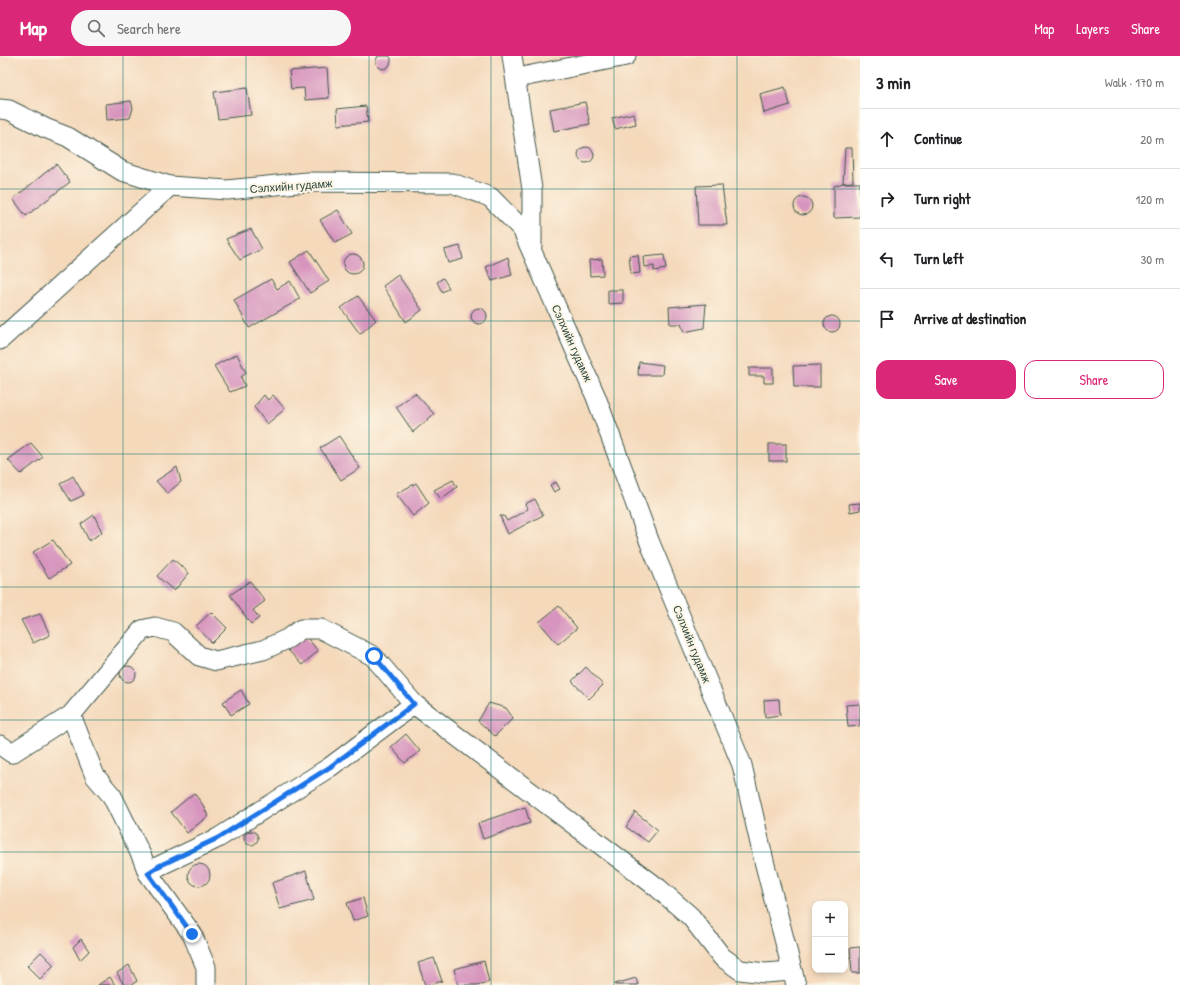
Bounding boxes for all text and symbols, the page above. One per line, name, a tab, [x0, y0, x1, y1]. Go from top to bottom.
search box	[71, 10, 351, 46]
text: Map	[20, 15, 47, 41]
icon: search	[85, 17, 107, 39]
text: Search here	[117, 18, 181, 39]
text: Map	[1034, 19, 1054, 38]
text: Layers	[1076, 19, 1109, 38]
text: Share	[1131, 19, 1160, 38]
text: 3 min	[876, 71, 911, 94]
text: Walk · 170 m	[1105, 73, 1164, 91]
icon: ahead	[876, 128, 898, 150]
text: Continue	[914, 128, 962, 149]
text: 20 m	[1140, 130, 1164, 148]
street label: Сэлхийн гудамж	[249, 176, 333, 196]
icon: right	[876, 188, 898, 210]
text: Turn right	[914, 188, 970, 209]
text: 120 m	[1136, 190, 1164, 208]
icon: left	[876, 248, 898, 270]
text: Turn left	[914, 248, 964, 269]
text: 30 m	[1141, 250, 1164, 268]
street label: Сэлхийн гудамж	[549, 302, 595, 384]
icon: arrive	[876, 308, 898, 330]
text: Arrive at destination	[914, 308, 1026, 329]
button: Save	[876, 360, 1016, 399]
button: Share	[1024, 360, 1164, 399]
street label: Сэлхийн гудамж	[670, 603, 714, 686]
route start	[365, 647, 383, 665]
map controls	[812, 901, 848, 973]
button: +	[812, 901, 848, 937]
route end	[183, 925, 201, 943]
button: −	[812, 937, 848, 973]

